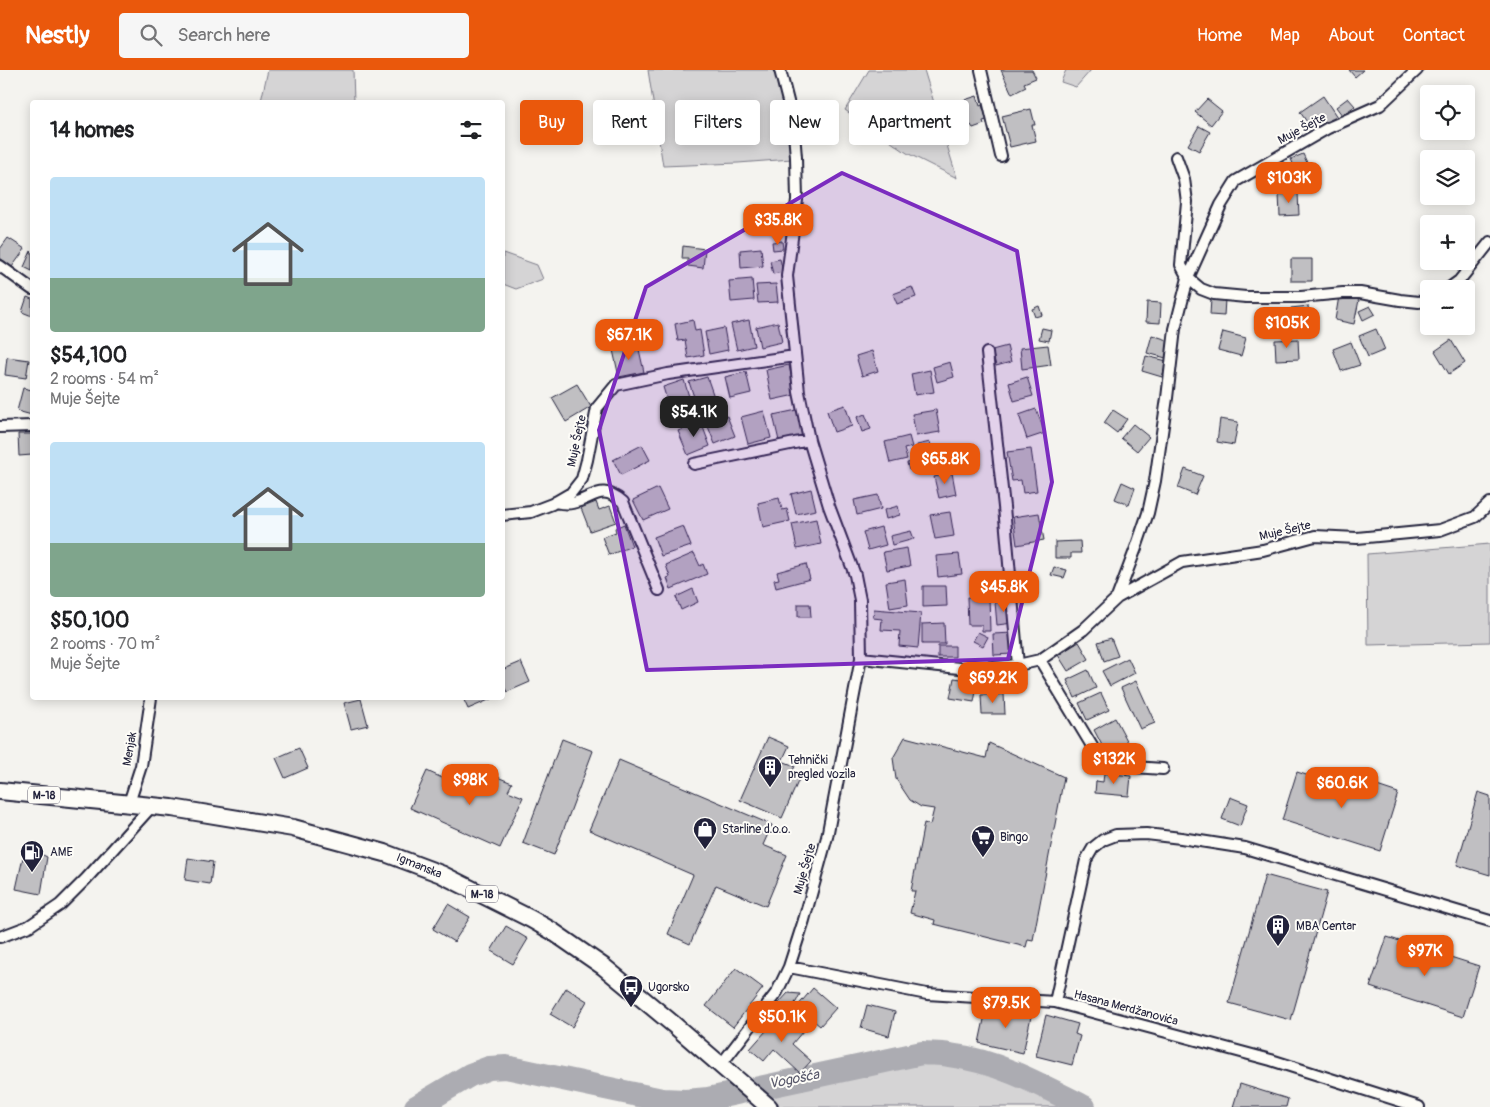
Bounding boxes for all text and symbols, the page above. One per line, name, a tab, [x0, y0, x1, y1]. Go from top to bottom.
search box	[119, 13, 469, 58]
text: Nestly	[25, 21, 89, 50]
icon: search	[137, 21, 165, 49]
text: Search here	[177, 23, 270, 47]
text: Home	[1197, 24, 1242, 47]
text: Map	[1270, 24, 1300, 47]
text: About	[1328, 24, 1374, 47]
text: Contact	[1402, 24, 1465, 47]
map controls	[1420, 85, 1475, 335]
button: locate	[1420, 85, 1475, 140]
chip: Buy	[520, 100, 583, 145]
chip: Rent	[593, 100, 665, 145]
chip: Filters	[675, 100, 760, 145]
chip: New	[770, 100, 839, 145]
chip: Apartment	[849, 100, 969, 145]
street label: Muje Šejte	[1275, 109, 1329, 148]
icon: filters	[457, 116, 485, 144]
text: 14 homes	[50, 117, 134, 144]
button: layers	[1420, 150, 1475, 205]
pin: $103K	[1254, 162, 1324, 204]
text: $103K	[1267, 168, 1311, 188]
pin: $35.8K	[737, 204, 819, 246]
icon: home	[223, 209, 313, 299]
text: $35.8K	[754, 210, 802, 230]
button: +	[1420, 215, 1475, 270]
button: −	[1420, 280, 1475, 335]
pin: $105K	[1252, 306, 1322, 349]
text: $105K	[1265, 313, 1309, 333]
pin: $67.1K	[588, 318, 670, 361]
text: $67.1K	[606, 325, 652, 345]
text: $54,100	[50, 342, 127, 369]
text: 2 rooms · 54 m²	[50, 369, 159, 389]
text: Muje Šejte	[50, 389, 120, 409]
pin: $54.1K	[653, 396, 735, 438]
text: $54.1K	[671, 402, 717, 422]
street label: Muje Šejte	[563, 413, 590, 468]
pin: $65.8K	[904, 442, 986, 485]
text: $65.8K	[921, 449, 969, 469]
icon: home	[223, 474, 313, 564]
street label: Muje Šejte	[1258, 517, 1312, 544]
pin: $45.8K	[963, 570, 1045, 613]
text: $45.8K	[980, 577, 1028, 597]
text: $50,100	[50, 607, 129, 634]
text: 2 rooms · 70 m²	[50, 634, 160, 654]
text: Muje Šejte	[50, 654, 120, 674]
pin: $69.2K	[952, 662, 1034, 704]
text: $69.2K	[969, 668, 1017, 688]
street label: Menjak	[120, 731, 140, 767]
pin: $132K	[1079, 742, 1149, 785]
text: $132K	[1093, 749, 1135, 769]
place label: Tehnički pregled vozila	[788, 753, 856, 782]
building icon: Tehnički pregled vozila	[757, 754, 783, 788]
pin: $98K	[440, 764, 500, 806]
pin: $60.6K	[1301, 766, 1383, 809]
text: $98K	[453, 770, 487, 790]
text: $60.6K	[1316, 773, 1368, 793]
road number: M-18	[28, 786, 60, 804]
shop icon: Starline d.o.o.	[692, 816, 718, 850]
place label: Starline d.o.o.	[722, 822, 791, 837]
supermarket icon: Bingo	[970, 824, 996, 858]
place label: Bingo	[1000, 830, 1029, 845]
fuel station icon: AME	[19, 839, 45, 873]
street label: Muje Šejte	[790, 841, 819, 896]
place label: AME	[50, 845, 73, 860]
street label: Igmanska	[394, 850, 444, 882]
road number: M-18	[466, 886, 498, 902]
building icon: MBA Centar	[1265, 913, 1291, 947]
place label: MBA Centar	[1296, 919, 1357, 934]
pin: $97K	[1395, 934, 1455, 977]
text: $97K	[1407, 941, 1443, 961]
bus stop icon: Ugorsko	[618, 974, 644, 1008]
place label: Ugorsko	[648, 980, 690, 995]
pin: $79.5K	[965, 986, 1047, 1029]
street label: Hasana Merdžanovića	[1072, 987, 1180, 1029]
text: $79.5K	[982, 993, 1030, 1013]
pin: $50.1K	[741, 1000, 823, 1043]
text: $50.1K	[758, 1007, 806, 1027]
water label: Vogošća	[768, 1066, 822, 1092]

